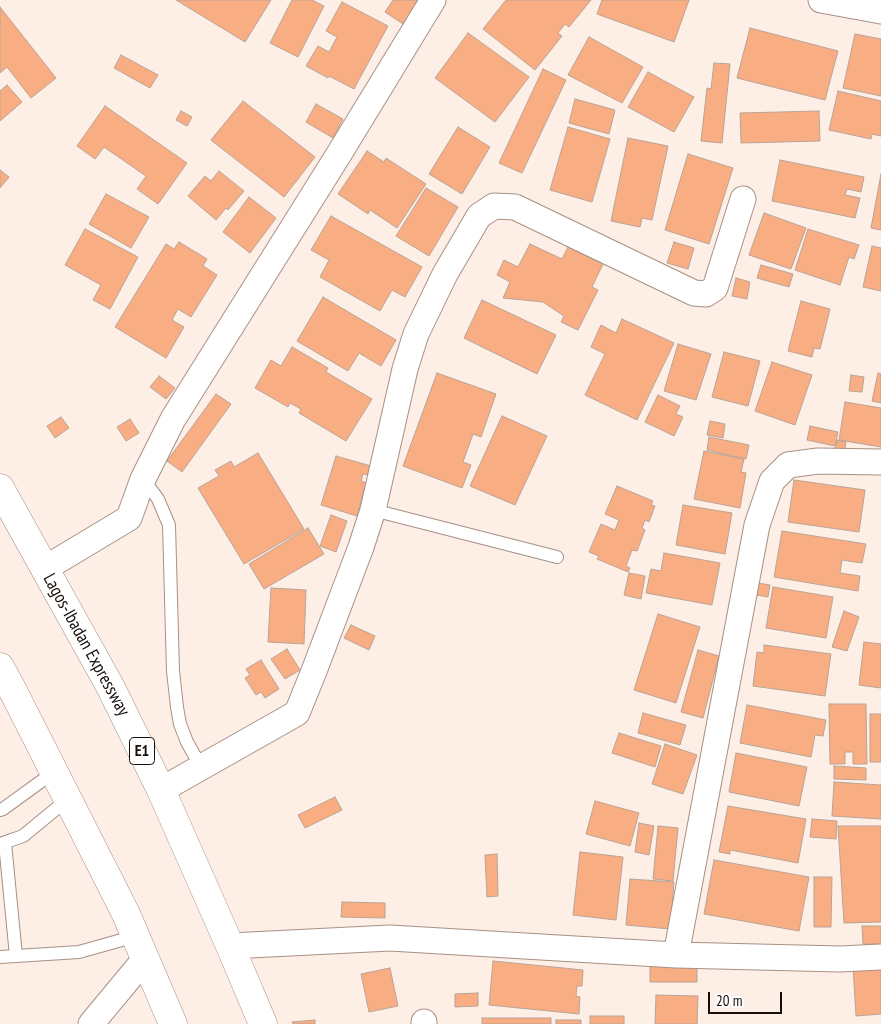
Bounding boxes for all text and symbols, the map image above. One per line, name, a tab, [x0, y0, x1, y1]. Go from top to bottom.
street label: Lagos-Ibadan Expressway	[38, 570, 134, 720]
road number: E1	[130, 738, 154, 764]
scale bar	[711, 982, 785, 1014]
text: 20 m	[716, 991, 742, 1010]

